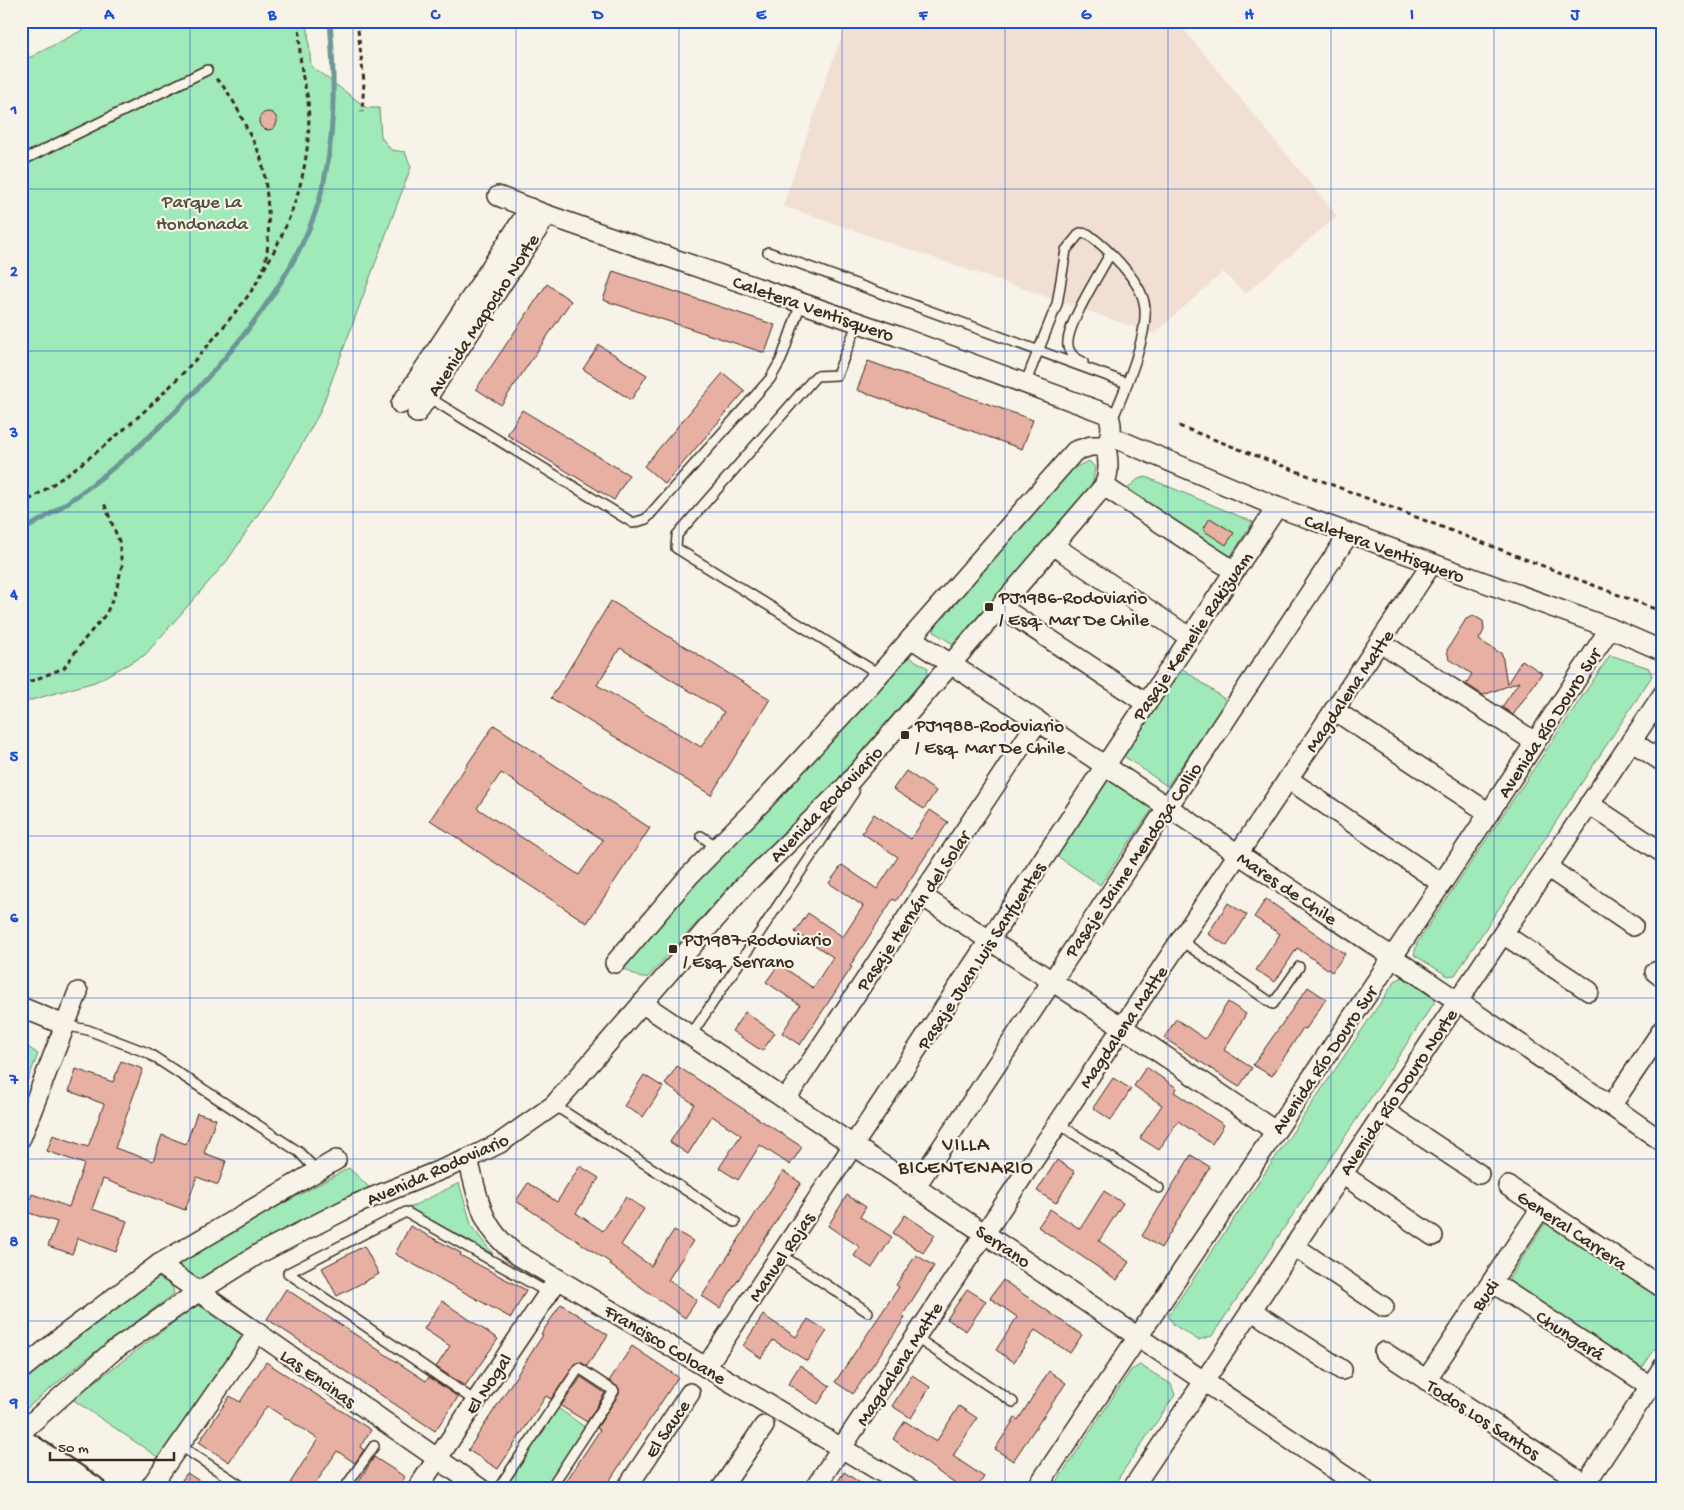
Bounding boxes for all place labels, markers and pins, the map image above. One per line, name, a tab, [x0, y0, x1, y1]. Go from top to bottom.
place label: PJ1986-Rodoviario / Esq. Mar De Chile	[998, 588, 1149, 633]
marker: PJ1986-Rodoviario / Esq. Mar De Chile	[983, 601, 995, 613]
place label: PJ1988-Rodoviario / Esq. Mar De Chile	[914, 716, 1065, 761]
marker: PJ1988-Rodoviario / Esq. Mar De Chile	[899, 729, 911, 741]
place label: PJ1987-Rodoviario / Esq. Serrano	[682, 930, 832, 975]
marker: PJ1987-Rodoviario / Esq. Serrano	[667, 943, 679, 955]

